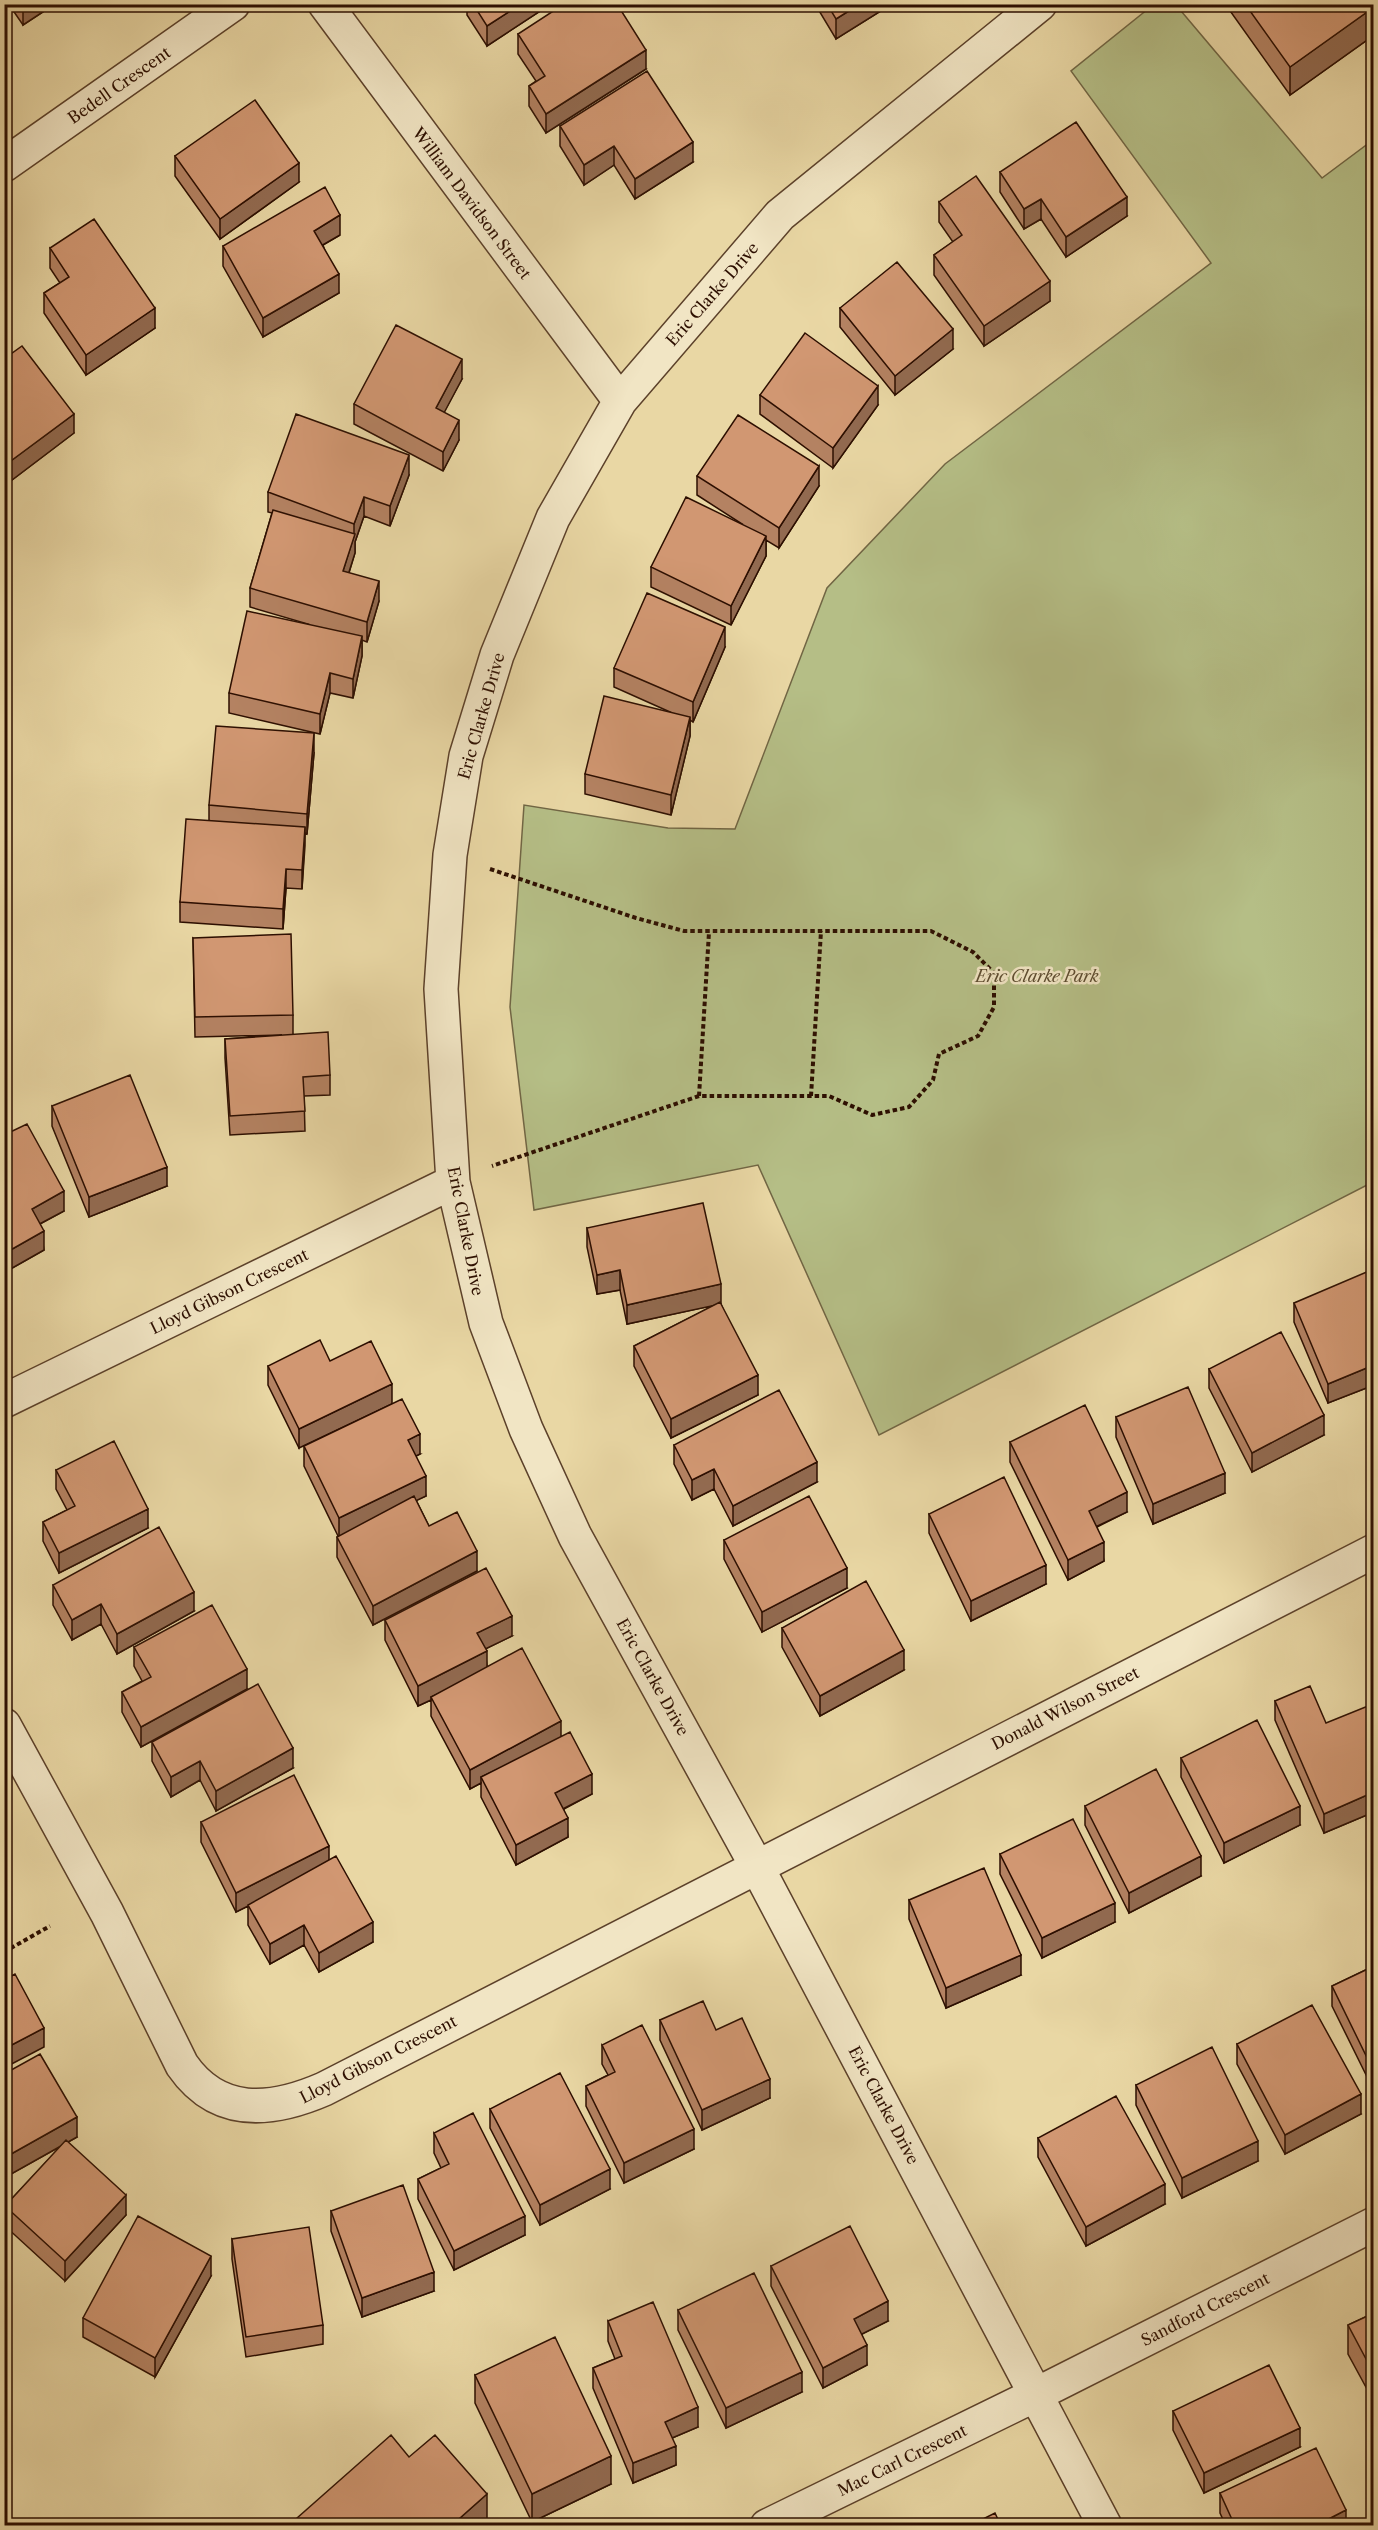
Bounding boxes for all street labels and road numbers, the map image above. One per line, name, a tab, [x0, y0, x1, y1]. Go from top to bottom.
street label: Bedell Crescent	[64, 42, 174, 128]
street label: William Davidson Street	[408, 122, 536, 283]
street label: Eric Clarke Drive	[661, 238, 763, 350]
street label: Eric Clarke Drive	[453, 650, 509, 782]
street label: Eric Clarke Drive	[444, 1165, 488, 1297]
street label: Lloyd Gibson Crescent	[147, 1244, 312, 1338]
street label: Eric Clarke Drive	[612, 1615, 694, 1739]
street label: Donald Wilson Street	[988, 1662, 1142, 1754]
street label: Lloyd Gibson Crescent	[296, 2011, 460, 2107]
street label: Eric Clarke Drive	[844, 2042, 924, 2168]
street label: Sandford Crescent	[1137, 2268, 1273, 2350]
street label: Mac Carl Crescent	[834, 2420, 970, 2500]

